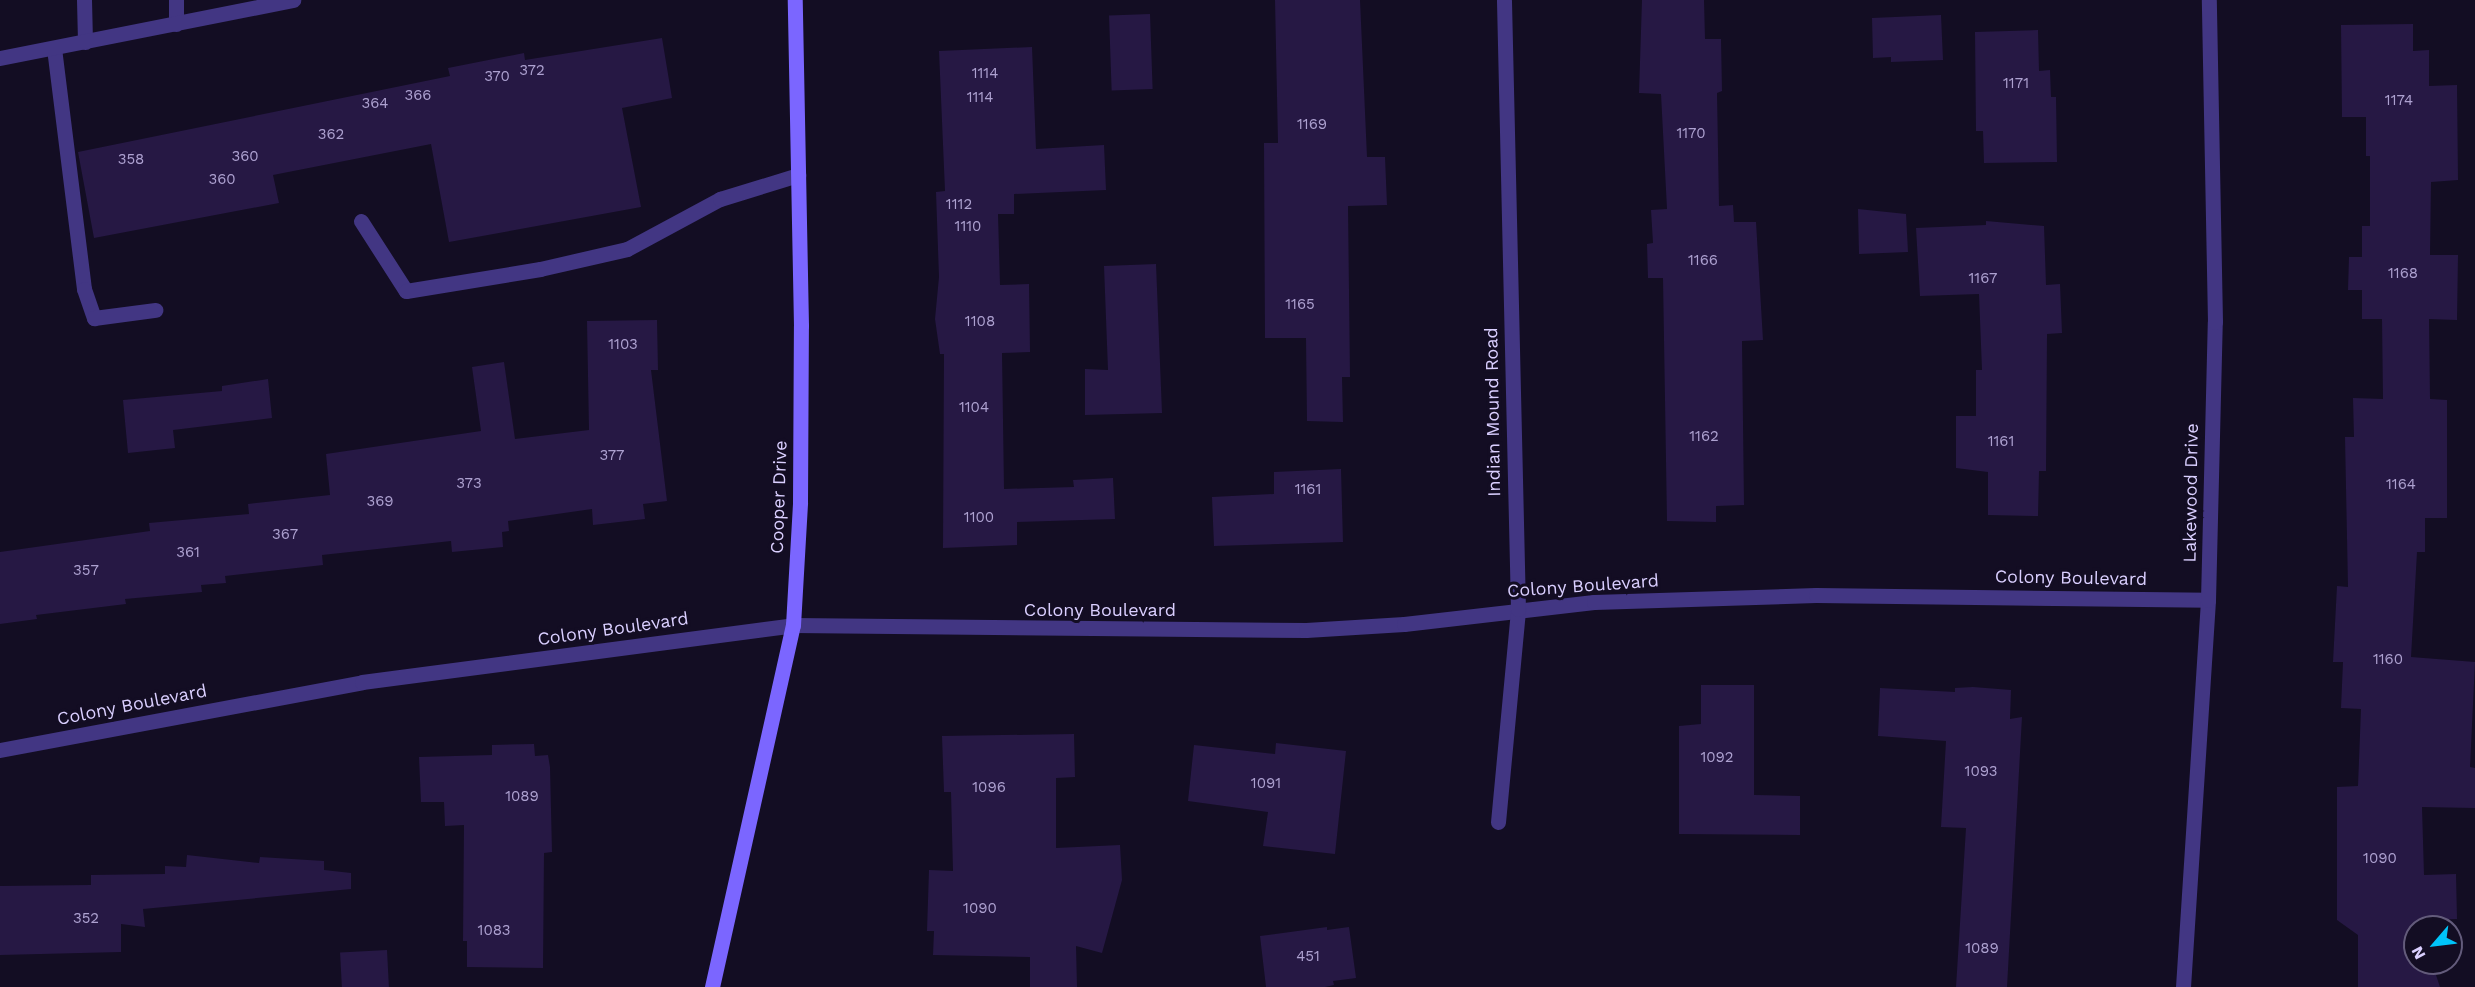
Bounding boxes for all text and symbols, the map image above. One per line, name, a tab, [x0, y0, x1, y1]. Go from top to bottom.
house number: 372	[519, 62, 545, 80]
house number: 1114	[972, 65, 998, 83]
house number: 370	[484, 68, 510, 86]
house number: 1171	[2003, 75, 2029, 93]
house number: 366	[405, 87, 431, 105]
house number: 1114	[967, 89, 993, 107]
house number: 1174	[2385, 92, 2413, 110]
house number: 364	[361, 95, 389, 113]
house number: 1169	[1297, 116, 1327, 134]
house number: 1170	[1676, 125, 1706, 143]
house number: 362	[318, 126, 344, 144]
house number: 360	[231, 148, 259, 166]
house number: 358	[118, 151, 144, 169]
house number: 360	[208, 171, 236, 189]
house number: 1112	[946, 196, 972, 214]
house number: 1110	[955, 218, 981, 236]
house number: 1166	[1688, 252, 1718, 270]
house number: 1168	[2388, 265, 2418, 283]
house number: 1167	[1968, 270, 1998, 288]
house number: 1165	[1285, 296, 1315, 314]
house number: 1108	[965, 313, 995, 331]
street label: Indian Mound Road	[1481, 327, 1505, 497]
house number: 1103	[608, 336, 638, 354]
house number: 1104	[959, 399, 989, 417]
street label: Lakewood Drive	[2179, 423, 2203, 563]
house number: 1162	[1689, 428, 1719, 446]
house number: 1161	[1988, 433, 2014, 451]
street label: Cooper Drive	[766, 440, 792, 554]
house number: 377	[600, 447, 624, 465]
house number: 373	[456, 475, 482, 493]
house number: 1164	[2386, 476, 2416, 494]
house number: 1161	[1295, 481, 1321, 499]
house number: 369	[366, 493, 394, 511]
house number: 1100	[964, 509, 994, 527]
house number: 367	[272, 526, 298, 544]
house number: 361	[176, 544, 200, 562]
house number: 357	[73, 562, 99, 580]
street label: Colony Boulevard	[1994, 566, 2148, 590]
street label: Colony Boulevard	[1506, 570, 1660, 602]
street label: Colony Boulevard	[1024, 599, 1176, 621]
street label: Colony Boulevard	[536, 608, 690, 650]
house number: 1160	[2373, 651, 2403, 669]
street label: Colony Boulevard	[55, 680, 209, 730]
house number: 1092	[1700, 749, 1734, 767]
house number: 1093	[1965, 763, 1997, 781]
house number: 1091	[1251, 775, 1281, 793]
house number: 1096	[972, 779, 1006, 797]
house number: 1089	[505, 788, 539, 806]
house number: 1090	[2363, 850, 2397, 868]
house number: 1090	[963, 900, 997, 918]
house number: 352	[73, 910, 99, 928]
north arrow	[2403, 915, 2463, 975]
house number: 1083	[478, 922, 510, 940]
house number: 1089	[1965, 940, 1999, 958]
text: N	[2407, 943, 2430, 962]
house number: 451	[1296, 948, 1320, 966]

